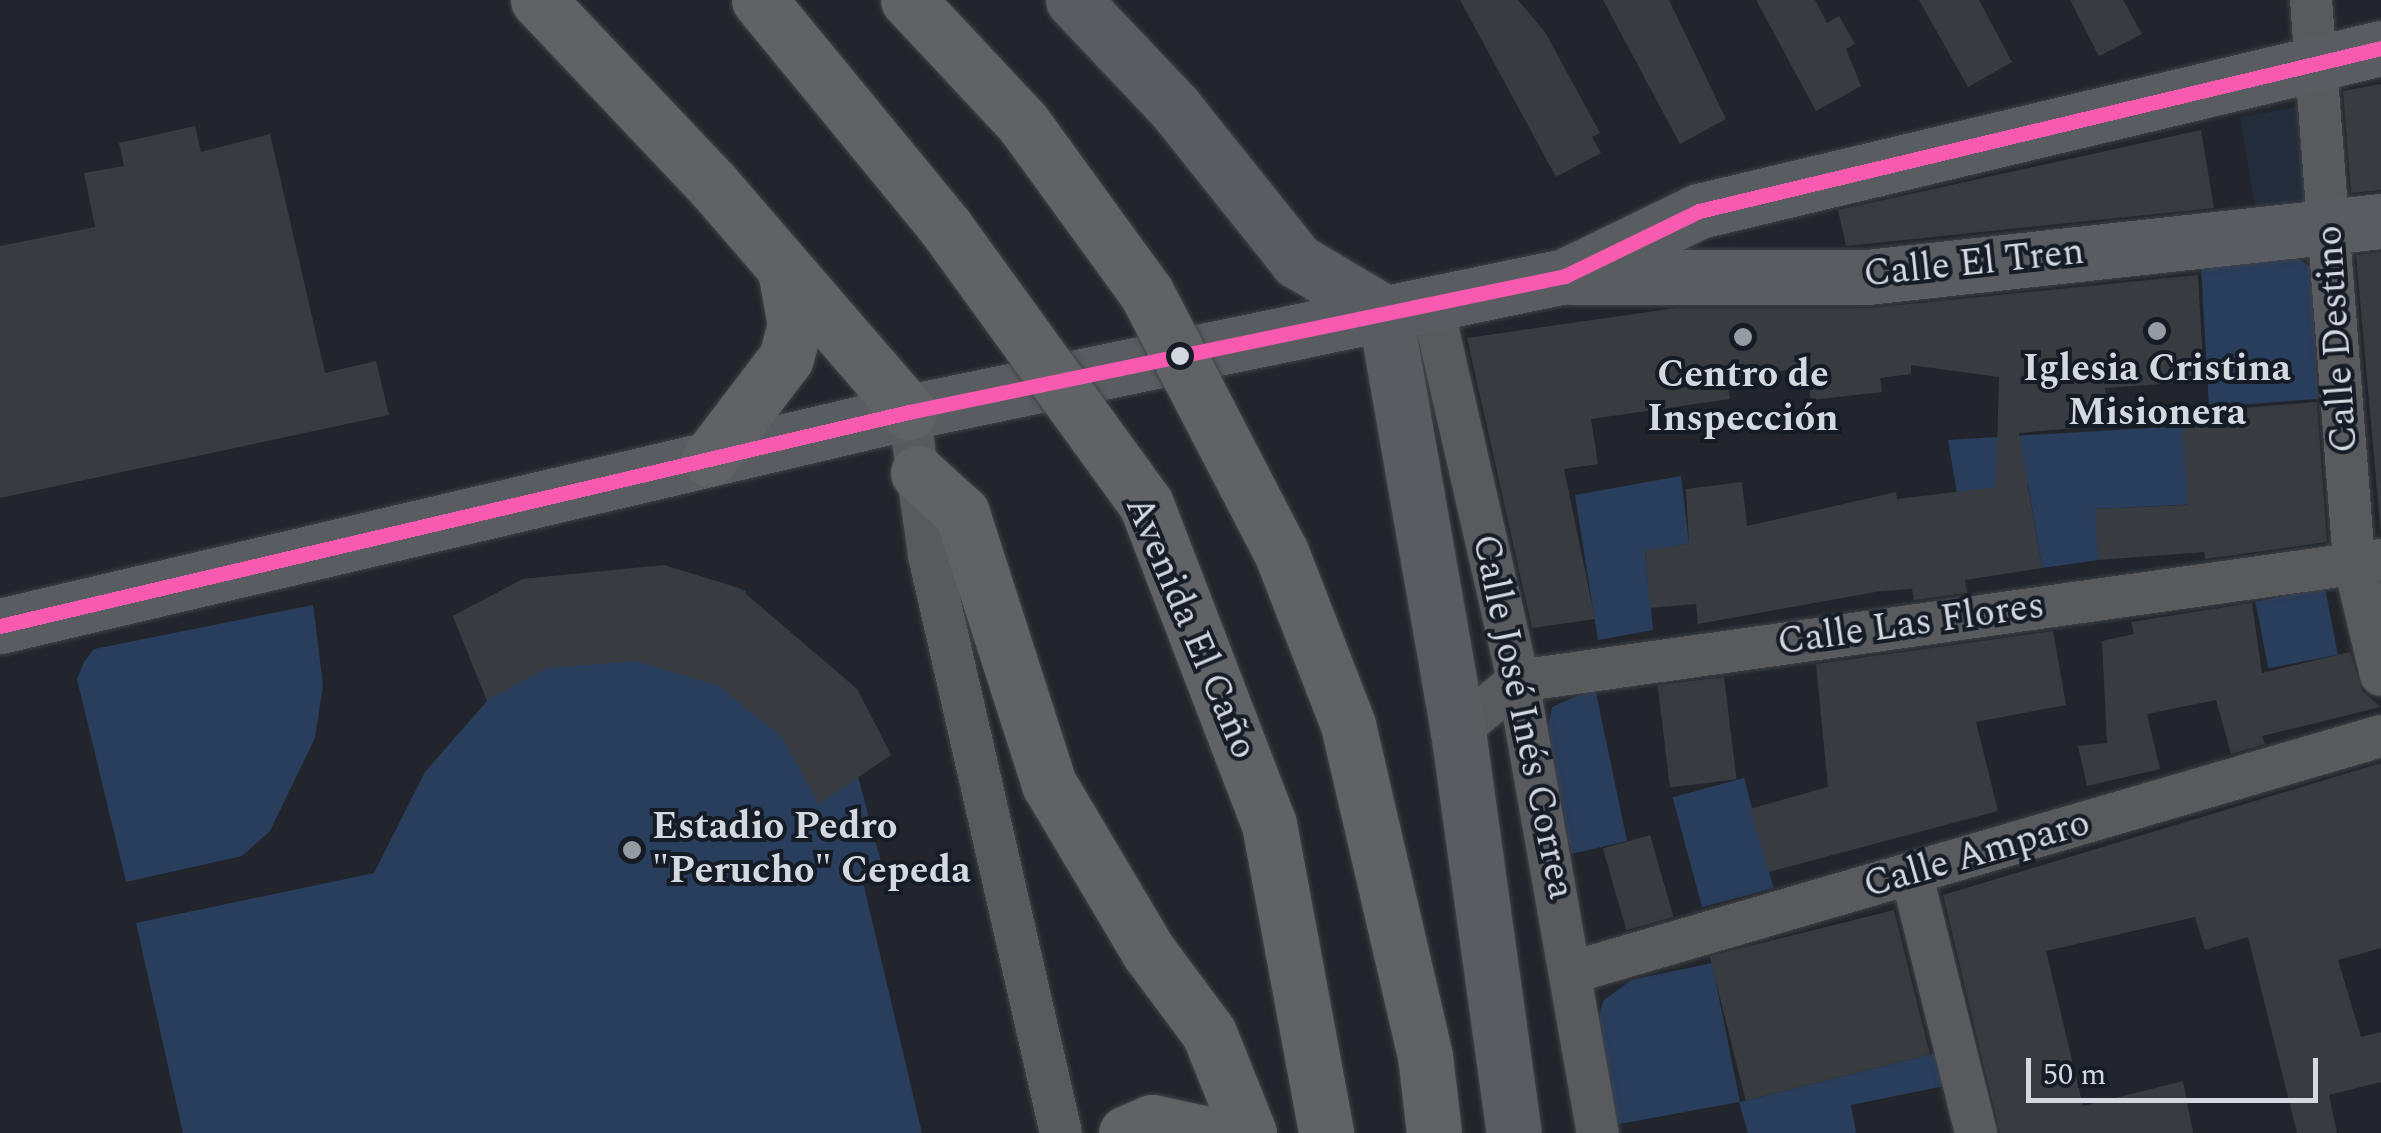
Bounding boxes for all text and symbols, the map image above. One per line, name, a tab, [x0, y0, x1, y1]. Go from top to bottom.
street label: Calle Destino	[2307, 224, 2369, 454]
street label: Calle El Tren	[1861, 230, 2087, 298]
marker: Iglesia Cristina Misionera	[2146, 320, 2168, 342]
marker: Centro de Inspección	[1732, 326, 1754, 348]
unlabelled marker	[1170, 346, 1190, 366]
place label: Iglesia Cristina Misionera	[2023, 347, 2291, 436]
place label: Centro de Inspección	[1647, 353, 1839, 442]
street label: Avenida El Caño	[1114, 490, 1266, 766]
street label: Calle José Inés Correa	[1461, 530, 1583, 904]
street label: Calle Las Flores	[1775, 584, 2047, 666]
street label: Calle Amparo	[1859, 801, 2095, 909]
place label: Estadio Pedro "Perucho" Cepeda	[652, 805, 971, 894]
marker: Estadio Pedro "Perucho" Cepeda	[621, 839, 643, 861]
scale bar	[2031, 1038, 2324, 1100]
text: 50 m	[2043, 1052, 2106, 1098]

